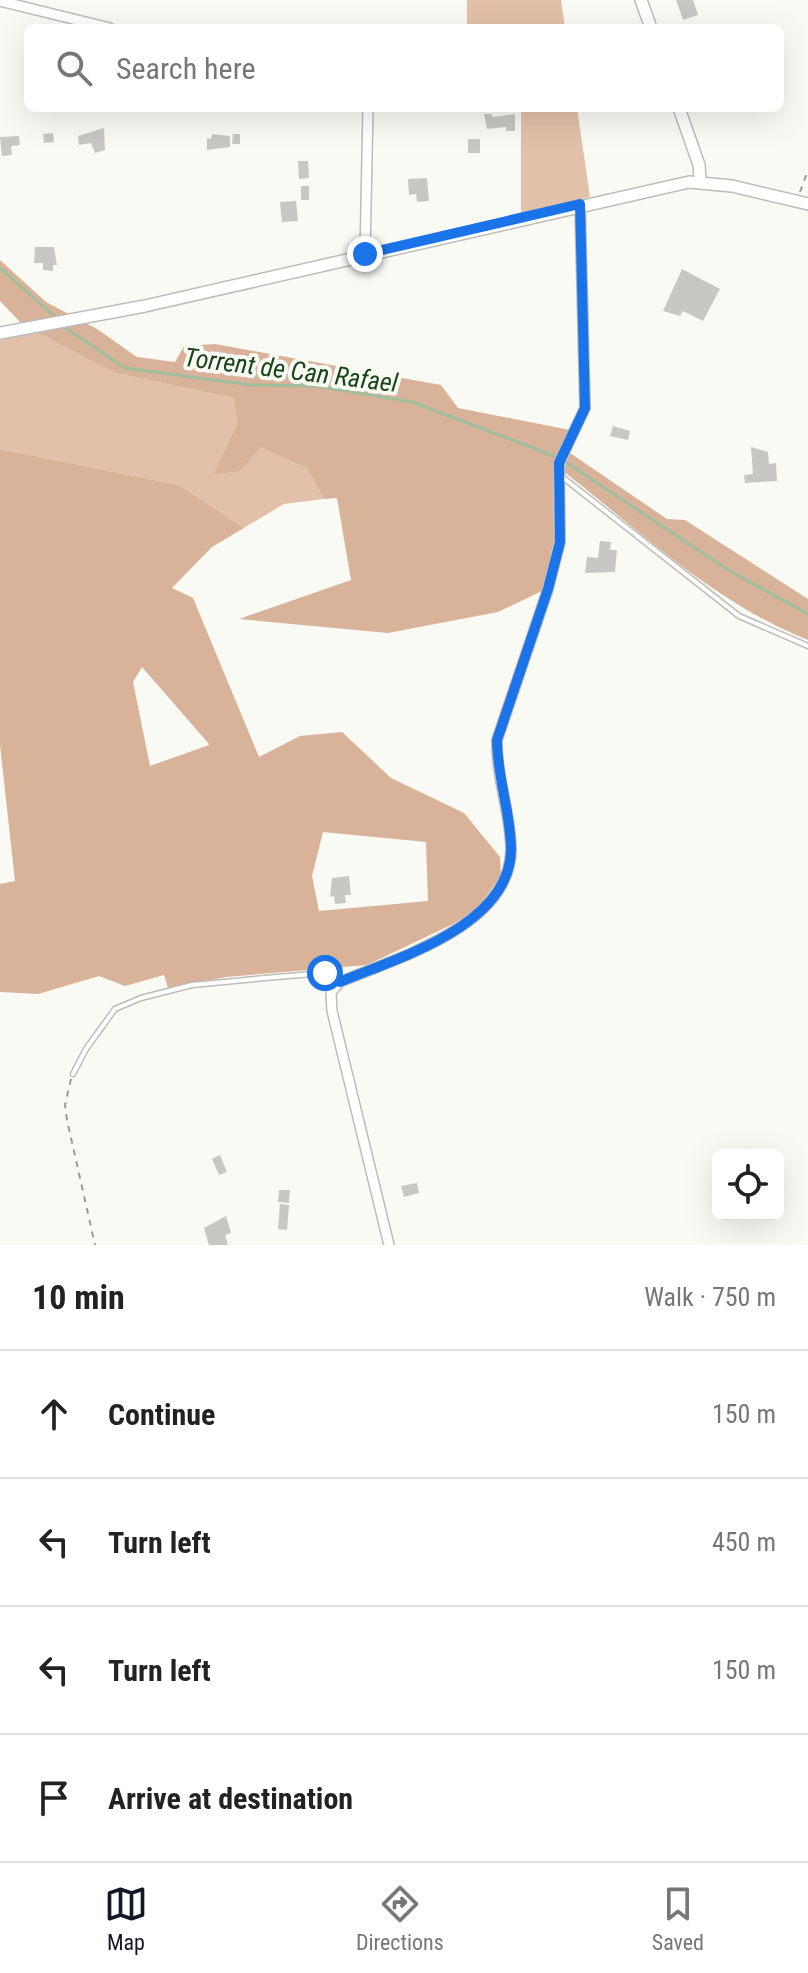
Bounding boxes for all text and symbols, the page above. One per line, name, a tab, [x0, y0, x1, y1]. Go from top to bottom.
search box	[24, 24, 784, 112]
icon: search	[52, 46, 96, 90]
text: Search here	[116, 51, 256, 86]
route end	[347, 236, 383, 272]
water label: Torrent de Can Rafael	[182, 342, 401, 398]
route start	[307, 955, 343, 991]
map controls	[712, 1149, 784, 1221]
button: locate	[712, 1149, 784, 1221]
text: 10 min	[32, 1277, 125, 1317]
text: Walk · 750 m	[644, 1282, 776, 1312]
icon: ahead	[32, 1392, 76, 1436]
text: Continue	[108, 1397, 215, 1432]
text: 150 m	[712, 1399, 776, 1429]
icon: left	[32, 1520, 76, 1564]
text: Turn left	[108, 1525, 211, 1560]
text: 450 m	[712, 1527, 776, 1557]
icon: left	[32, 1648, 76, 1692]
text: Turn left	[108, 1653, 211, 1688]
text: 150 m	[712, 1655, 776, 1685]
icon: arrive	[32, 1776, 76, 1820]
text: Arrive at destination	[108, 1781, 353, 1816]
tab: Map	[104, 1882, 148, 1955]
tab: Directions	[356, 1882, 444, 1955]
tab: Saved	[652, 1882, 704, 1955]

